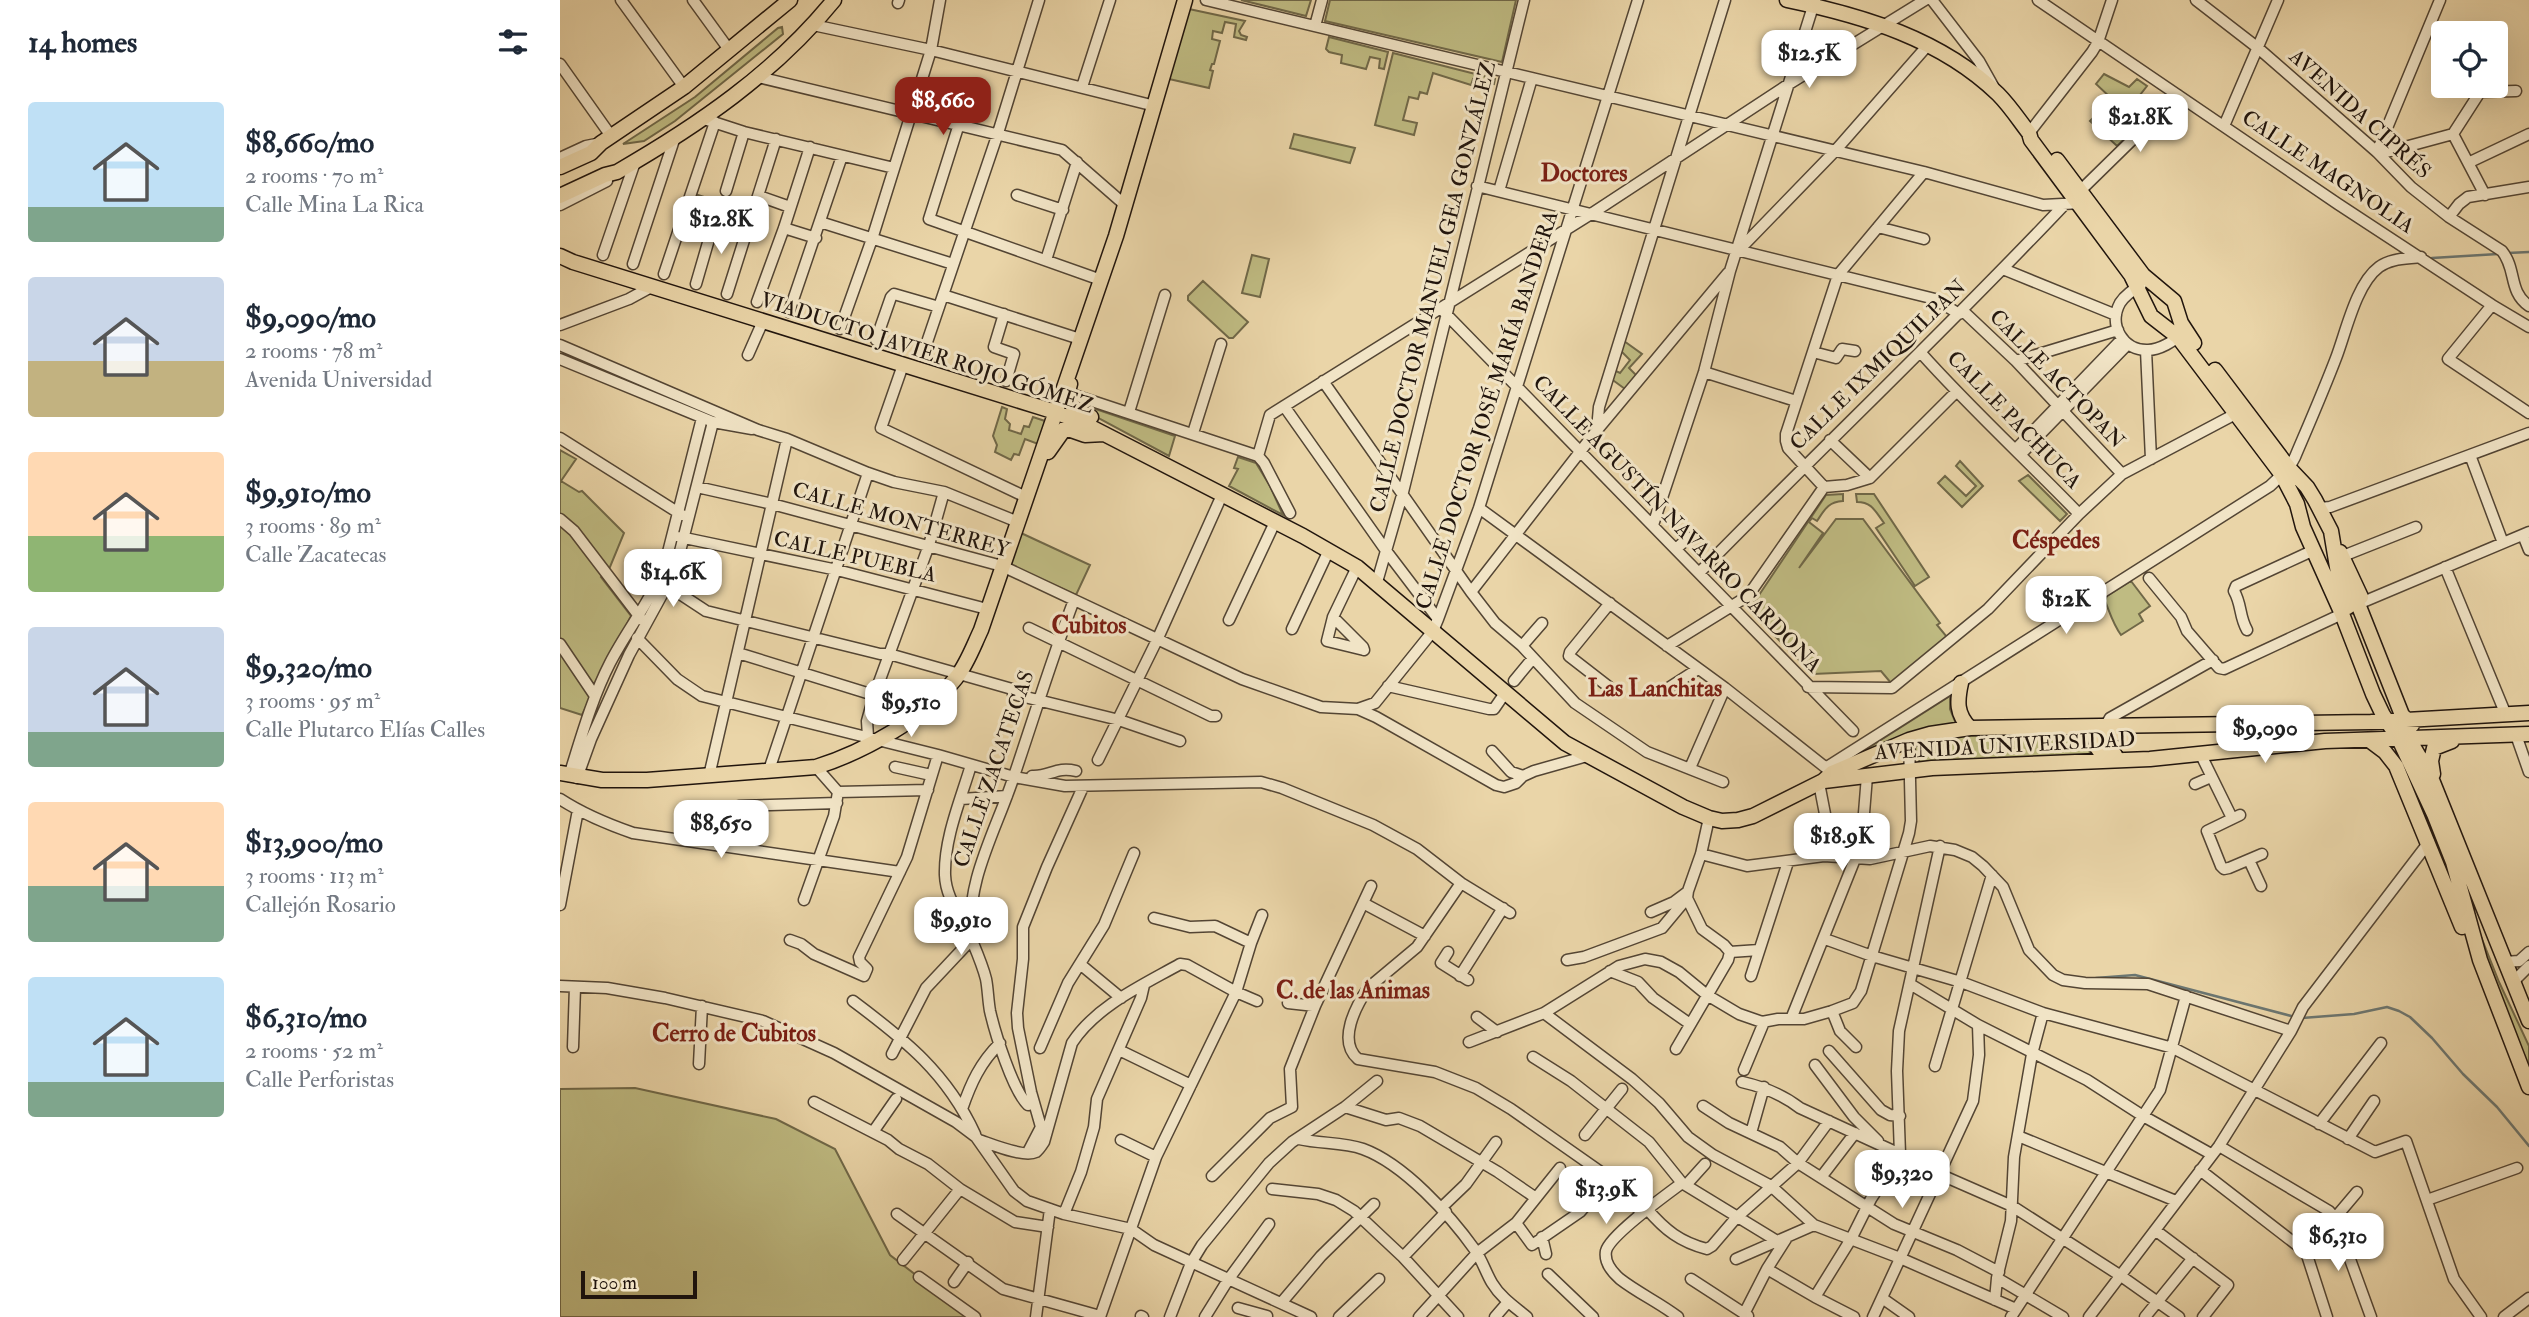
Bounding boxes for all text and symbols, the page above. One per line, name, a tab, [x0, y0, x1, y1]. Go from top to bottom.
map controls	[2431, 21, 2508, 98]
button: locate	[2431, 21, 2508, 98]
icon: filters	[494, 23, 532, 61]
text: 14 homes	[28, 24, 137, 61]
pin: $12.5K	[1752, 31, 1866, 90]
text: $12.5K	[1777, 38, 1841, 67]
street label: AVENIDA CIPRÉS	[2283, 42, 2437, 185]
street label: CALLE DOCTOR MANUEL GEA GONZÁLEZ	[1364, 58, 1502, 515]
pin: $8,660	[886, 78, 1000, 137]
text: $8,660	[911, 85, 975, 114]
pin: $21.8K	[2083, 94, 2197, 154]
text: $21.8K	[2108, 102, 2172, 131]
street label: CALLE MAGNOLIA	[2237, 104, 2419, 240]
text: $8,660/mo	[245, 124, 374, 161]
icon: home	[84, 130, 168, 214]
district label: Doctores	[1540, 158, 1628, 189]
text: 2 rooms · 70 m²	[245, 161, 384, 190]
text: Calle Mina La Rica	[245, 190, 424, 219]
pin: $12.8K	[664, 196, 778, 256]
text: $12.8K	[689, 204, 753, 233]
street label: CALLE DOCTOR JOSÉ MARÍA BANDERA	[1410, 207, 1564, 613]
street label: CALLE IXMIQUILPAN	[1784, 274, 1972, 456]
street label: VIADUCTO JAVIER ROJO GÓMEZ	[757, 286, 1097, 420]
text: $9,090/mo	[245, 299, 376, 336]
street label: CALLE ACTOPAN	[1984, 304, 2131, 454]
icon: home	[84, 305, 168, 389]
text: 2 rooms · 78 m²	[245, 336, 383, 365]
street label: CALLE PACHUCA	[1941, 345, 2087, 495]
text: Avenida Universidad	[245, 365, 432, 394]
street label: CALLE AGUSTÍN NAVARRO CARDONA	[1527, 369, 1827, 679]
text: $9,910/mo	[245, 474, 371, 511]
street label: CALLE MONTERREY	[789, 476, 1013, 564]
icon: home	[84, 480, 168, 564]
text: 3 rooms · 89 m²	[245, 511, 381, 540]
street label: CALLE PUEBLA	[771, 525, 939, 589]
district label: Céspedes	[2012, 525, 2100, 556]
text: Calle Zacatecas	[245, 540, 386, 569]
pin: $14.6K	[616, 550, 730, 609]
text: $14.6K	[640, 557, 706, 586]
pin: $12K	[2025, 576, 2107, 636]
text: $12K	[2042, 584, 2090, 613]
district label: Cubitos	[1051, 610, 1127, 641]
text: $9,320/mo	[245, 649, 372, 686]
icon: home	[84, 655, 168, 739]
street label: CALLE ZACATECAS	[948, 667, 1040, 871]
district label: Las Lanchitas	[1588, 673, 1722, 704]
pin: $9,510	[854, 680, 968, 739]
text: 3 rooms · 95 m²	[245, 686, 380, 715]
text: $9,510	[881, 687, 941, 716]
pin: $9,090	[2208, 706, 2322, 765]
text: $9,090	[2232, 713, 2298, 742]
text: Calle Plutarco Elías Calles	[245, 715, 485, 744]
street label: AVENIDA UNIVERSIDAD	[1873, 726, 2136, 766]
pin: $8,650	[664, 800, 778, 860]
text: $8,650	[690, 808, 752, 837]
pin: $18.9K	[1785, 814, 1899, 873]
text: $18.9K	[1810, 821, 1874, 850]
text: $13,900/mo	[245, 824, 383, 861]
icon: home	[84, 830, 168, 914]
text: 3 rooms · 113 m²	[245, 861, 384, 890]
text: Callejón Rosario	[245, 890, 396, 919]
pin: $9,910	[904, 898, 1018, 957]
text: $9,910	[930, 905, 992, 934]
district label: C. de las Animas	[1276, 975, 1430, 1006]
text: $6,310/mo	[245, 999, 367, 1036]
icon: home	[84, 1005, 168, 1089]
district label: Cerro de Cubitos	[652, 1018, 816, 1049]
text: 2 rooms · 52 m²	[245, 1036, 383, 1065]
text: Calle Perforistas	[245, 1065, 394, 1094]
pin: $9,320	[1845, 1150, 1959, 1210]
text: $9,320	[1871, 1158, 1933, 1187]
pin: $13.9K	[1549, 1166, 1663, 1226]
text: $13.9K	[1575, 1174, 1637, 1203]
pin: $6,310	[2281, 1214, 2395, 1273]
text: $6,310	[2309, 1221, 2367, 1250]
scale bar	[581, 1268, 696, 1300]
text: 100 m	[592, 1271, 637, 1295]

